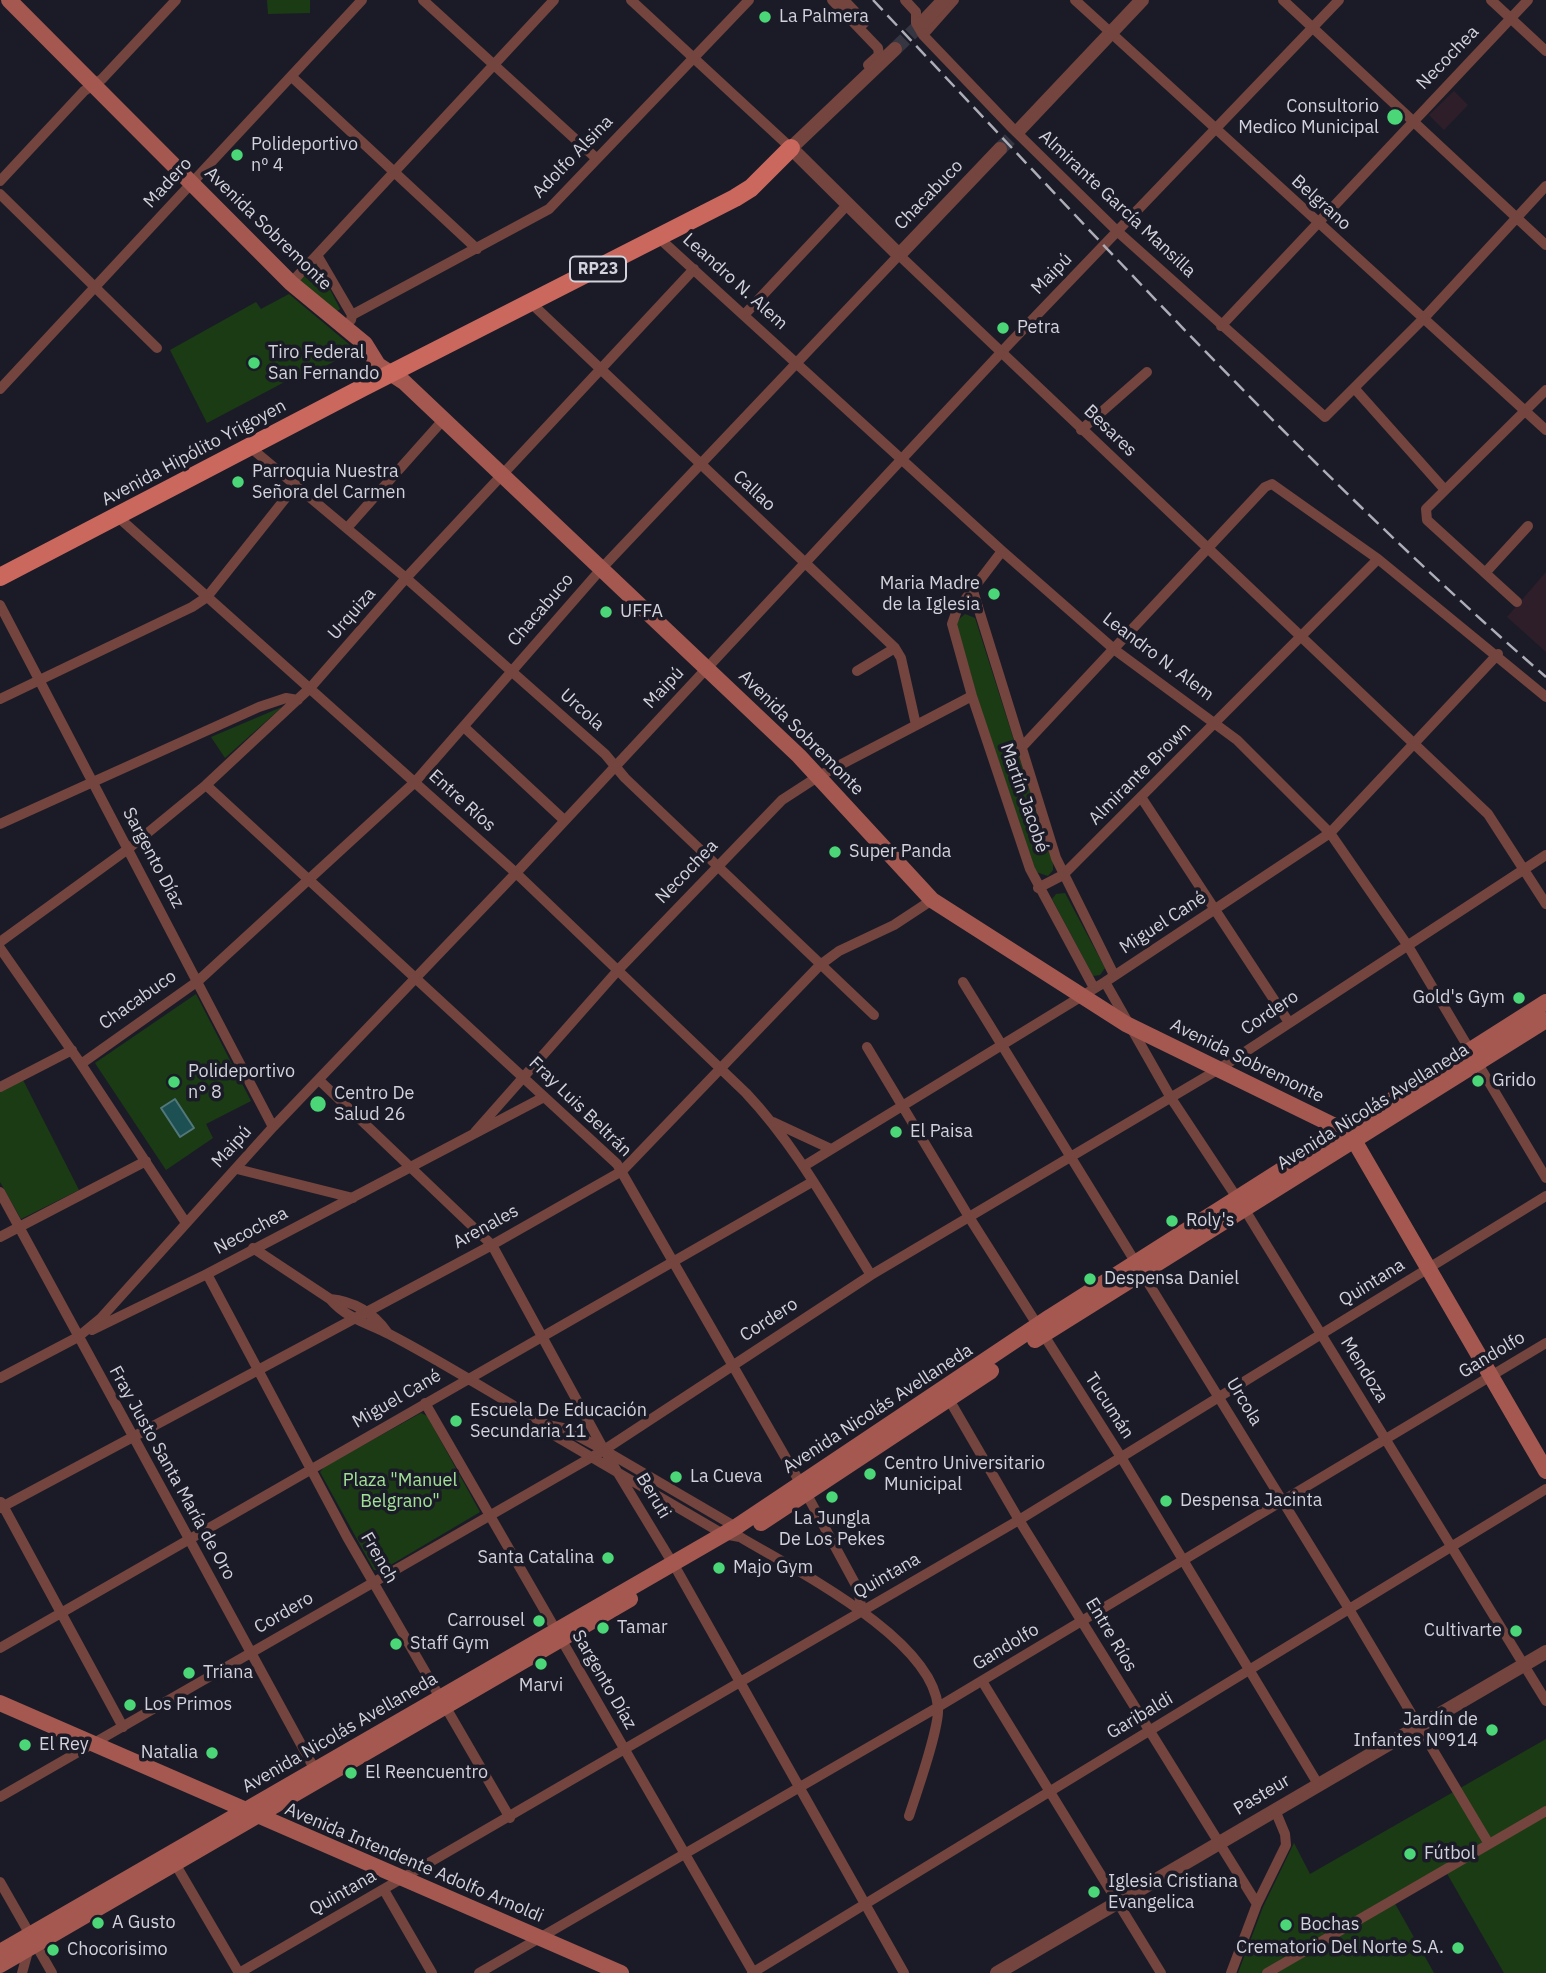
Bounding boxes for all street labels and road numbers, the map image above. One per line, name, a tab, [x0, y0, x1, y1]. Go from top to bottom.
street label: Necochea	[1412, 22, 1484, 94]
street label: Adolfo Alsina	[528, 111, 618, 203]
street label: Almirante García Mansilla	[1034, 126, 1200, 282]
street label: Madero	[139, 153, 197, 213]
street label: Chacabuco	[890, 155, 968, 235]
street label: Avenida Sobremonte	[200, 163, 336, 295]
street label: Belgrano	[1287, 171, 1355, 235]
street label: Leandro N. Alem	[678, 229, 792, 335]
street label: Maipú	[1027, 249, 1077, 299]
road number: RP23	[570, 256, 626, 282]
street label: Avenida Hipólito Yrigoyen	[98, 395, 290, 511]
street label: Besares	[1079, 401, 1141, 461]
street label: Callao	[728, 466, 780, 516]
street label: Chacabuco	[504, 569, 578, 651]
street label: Urquiza	[324, 584, 380, 644]
street label: Leandro N. Alem	[1098, 608, 1218, 706]
street label: Maipú	[639, 663, 689, 713]
street label: Avenida Sobremonte	[734, 666, 868, 800]
street label: Urcola	[555, 684, 609, 736]
street label: Almirante Brown	[1084, 718, 1196, 830]
street label: Martín Jacobé	[995, 740, 1053, 856]
street label: Entre Ríos	[424, 765, 500, 837]
street label: Sargento Díaz	[117, 804, 189, 912]
street label: Necochea	[651, 836, 723, 908]
street label: Miguel Cané	[1116, 887, 1210, 959]
street label: Chacabuco	[95, 966, 181, 1034]
street label: Cordero	[1237, 986, 1303, 1040]
street label: Avenida Sobremonte	[1167, 1014, 1327, 1108]
street label: Avenida Nicolás Avellaneda	[1273, 1039, 1473, 1175]
street label: Fray Luis Beltrán	[524, 1052, 636, 1162]
street label: Maipú	[207, 1121, 257, 1173]
street label: Arenales	[450, 1200, 522, 1254]
street label: Necochea	[210, 1203, 292, 1259]
street label: Quintana	[1335, 1254, 1409, 1312]
street label: Cordero	[736, 1293, 802, 1347]
street label: Gandolfo	[1455, 1327, 1529, 1383]
street label: Mendoza	[1335, 1333, 1393, 1407]
street label: Avenida Nicolás Avellaneda	[779, 1340, 977, 1478]
street label: Fray Justo Santa María de Oro	[104, 1362, 240, 1584]
street label: Miguel Cané	[349, 1365, 445, 1433]
street label: Tucumán	[1080, 1369, 1138, 1443]
street label: Urcola	[1221, 1374, 1267, 1430]
street label: Beruti	[631, 1469, 675, 1523]
street label: French	[356, 1529, 402, 1587]
street label: Quintana	[850, 1548, 924, 1604]
street label: Cordero	[251, 1587, 317, 1639]
street label: Entre Ríos	[1080, 1594, 1142, 1676]
street label: Gandolfo	[969, 1619, 1043, 1675]
street label: Sargento Díaz	[567, 1627, 641, 1733]
street label: Avenida Nicolás Avellaneda	[239, 1668, 441, 1798]
street label: Garibaldi	[1103, 1688, 1177, 1744]
street label: Pasteur	[1230, 1770, 1294, 1820]
street label: Avenida Intendente Adolfo Arnoldi	[281, 1799, 547, 1927]
street label: Quintana	[306, 1865, 380, 1921]

